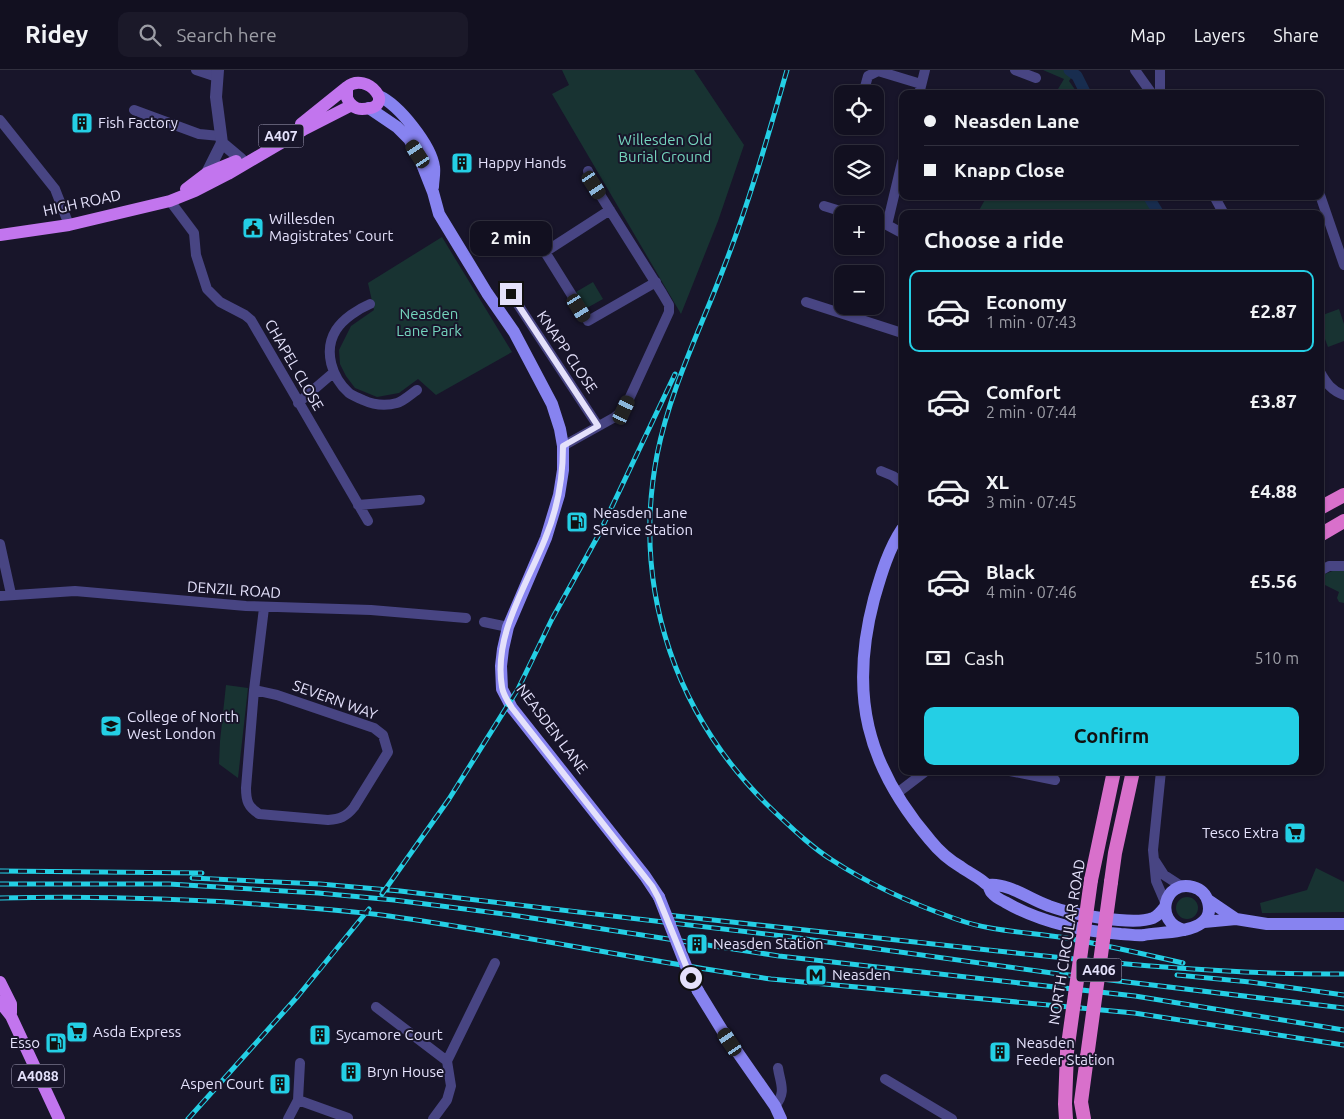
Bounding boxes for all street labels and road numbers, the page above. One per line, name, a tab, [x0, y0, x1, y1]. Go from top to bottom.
road number: A407	[258, 124, 304, 148]
street label: HIGH ROAD	[41, 186, 122, 219]
street label: KNAPP CLOSE	[534, 307, 601, 396]
street label: CHAPEL CLOSE	[262, 316, 327, 413]
street label: DENZIL ROAD	[186, 578, 282, 601]
street label: SEVERN WAY	[291, 676, 380, 723]
street label: NEASDEN LANE	[513, 681, 591, 777]
street label: NORTH CIRCULAR ROAD	[1045, 858, 1088, 1026]
road number: A406	[1076, 958, 1122, 982]
road number: A4088	[12, 1064, 64, 1088]

